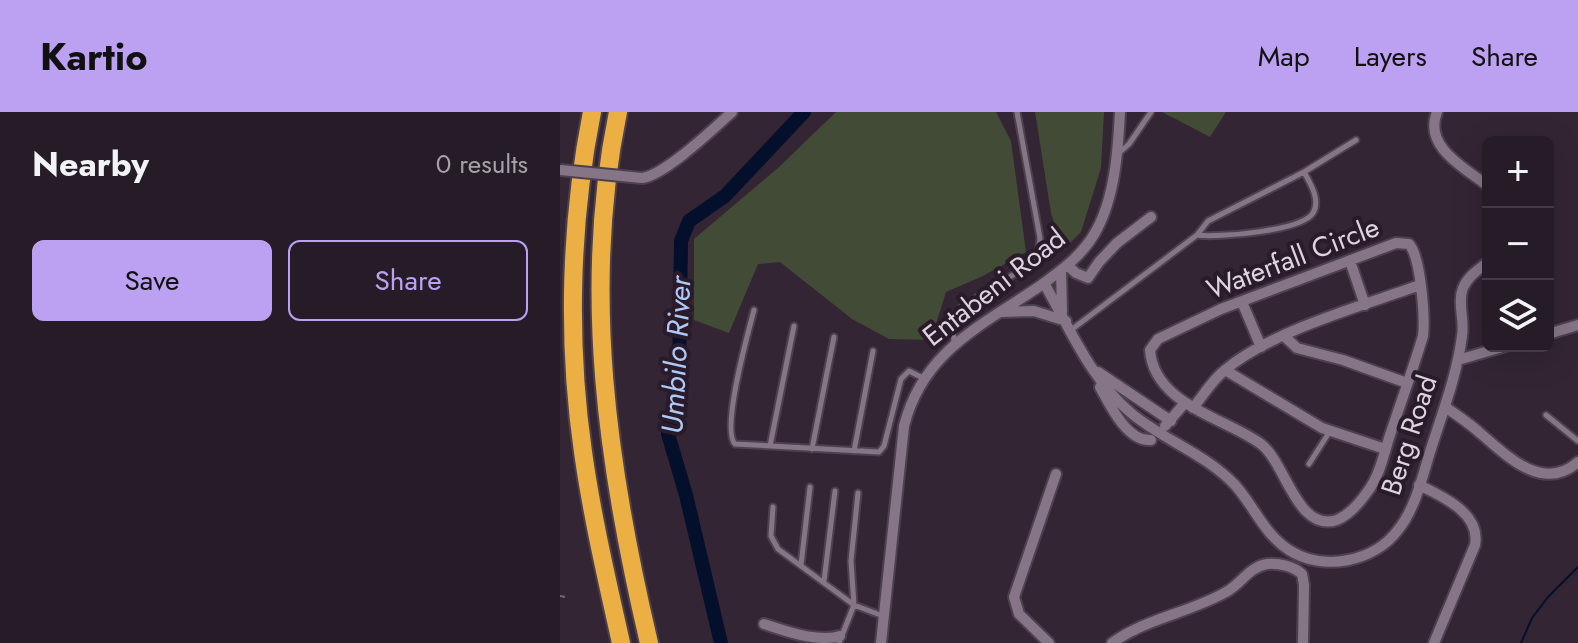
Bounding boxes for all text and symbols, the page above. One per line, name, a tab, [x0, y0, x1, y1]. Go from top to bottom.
text: Kartio	[40, 29, 148, 84]
text: Map	[1258, 36, 1310, 77]
text: Layers	[1354, 36, 1427, 77]
text: Share	[1471, 36, 1538, 77]
map controls	[1482, 136, 1554, 352]
button: +	[1482, 136, 1554, 208]
text: Nearby	[32, 140, 149, 189]
text: 0 results	[436, 145, 528, 183]
street label: Waterfall Circle	[1201, 206, 1385, 310]
button: −	[1482, 208, 1554, 280]
street label: Entabeni Road	[914, 218, 1074, 356]
button: Save	[32, 240, 272, 321]
button: Share	[288, 240, 528, 321]
water label: Umbilo River	[650, 273, 702, 435]
button: layers	[1482, 280, 1554, 352]
street label: Berg Road	[1370, 370, 1448, 500]

